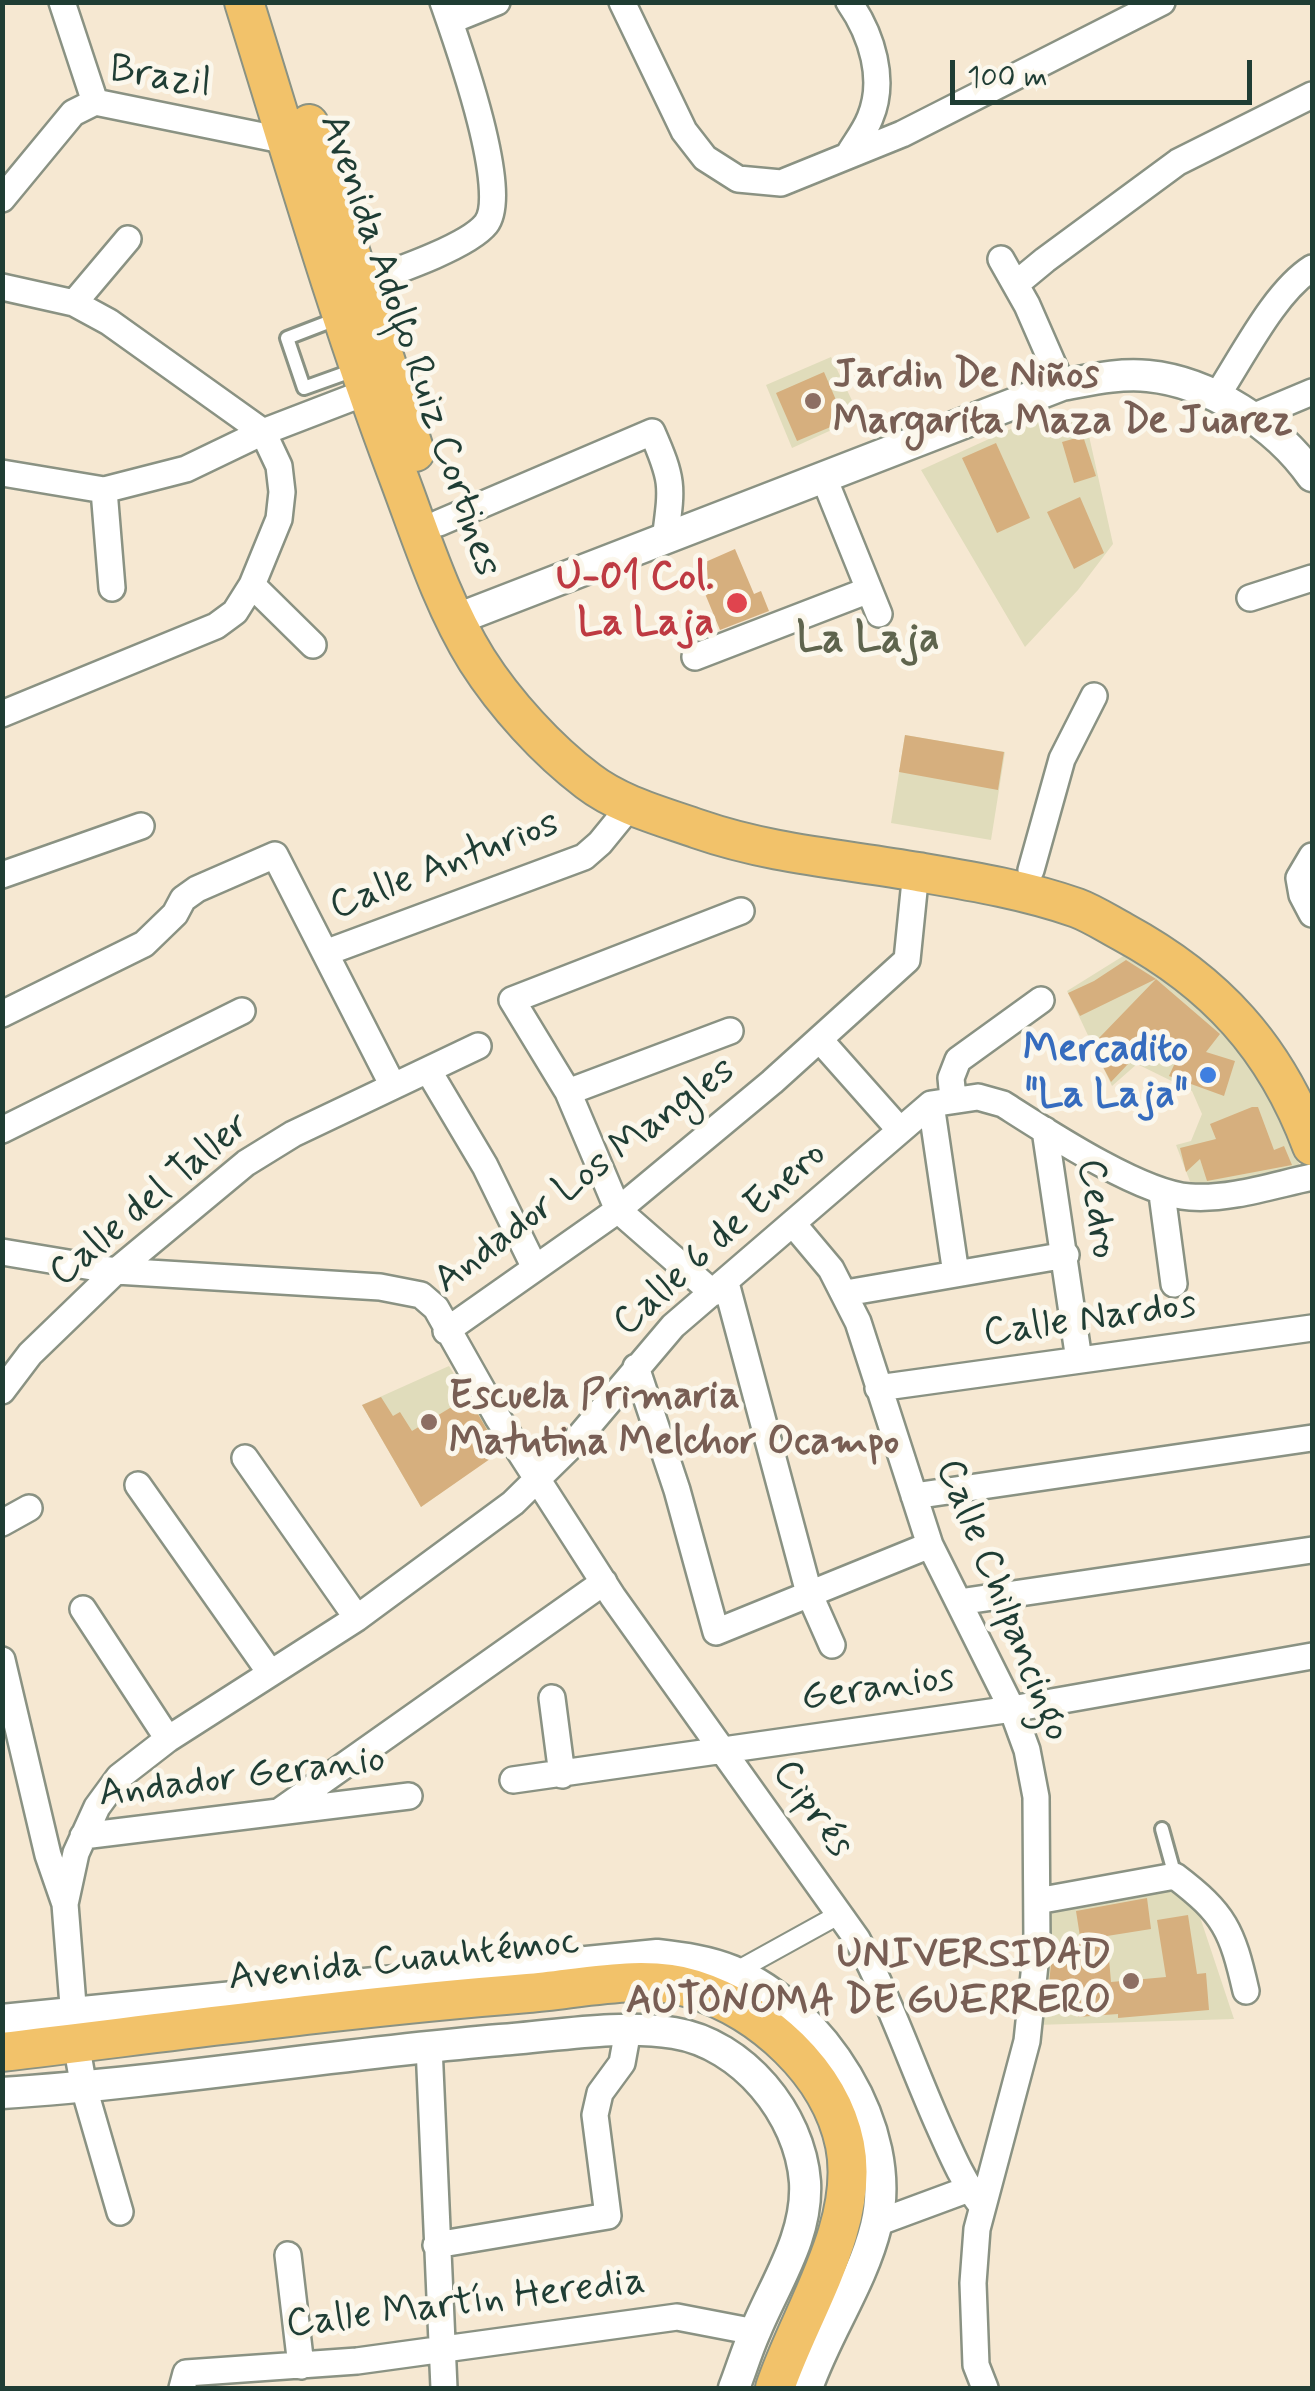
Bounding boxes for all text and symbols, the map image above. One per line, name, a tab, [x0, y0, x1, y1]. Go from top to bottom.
scale bar	[955, 40, 1258, 102]
street label: Brazil	[106, 47, 214, 111]
text: 100 m	[967, 58, 1048, 97]
street label: Avenida Adolfo Ruiz Cortines	[306, 108, 510, 584]
place label: Jardin De Niños Margarita Maza De Juarez	[833, 354, 1293, 448]
marker: Jardin De Niños Margarita Maza De Juarez	[802, 390, 824, 412]
place label: U-01 Col. La Laja	[556, 556, 714, 650]
marker: U-01 Col. La Laja	[724, 590, 750, 616]
district label: La Laja	[796, 616, 940, 666]
street label: Calle Anturios	[324, 801, 566, 933]
place label: Mercadito "La Laja"	[1023, 1028, 1188, 1122]
street label: Andador Los Mangles	[426, 1048, 746, 1306]
marker: Mercadito "La Laja"	[1197, 1064, 1219, 1086]
street label: Calle del Taller	[41, 1103, 261, 1299]
street label: Calle 6 de Enero	[604, 1132, 838, 1348]
street label: Cedro	[1063, 1156, 1127, 1262]
street label: Calle Nardos	[980, 1282, 1200, 1360]
place label: Escuela Primaria Matutina Melchor Ocampo	[449, 1375, 899, 1469]
marker: Escuela Primaria Matutina Melchor Ocampo	[418, 1411, 440, 1433]
street label: Calle Chilpancingo	[923, 1453, 1079, 1749]
street label: Geranios	[798, 1656, 958, 1724]
street label: Andador Geranio	[96, 1738, 388, 1820]
street label: Ciprés	[760, 1752, 862, 1868]
street label: Avenida Cuauhtémoc	[226, 1920, 582, 2004]
place label: UNIVERSIDAD AUTONOMA DE GUERRERO	[626, 1934, 1111, 2028]
marker: UNIVERSIDAD AUTONOMA DE GUERRERO	[1120, 1970, 1142, 1992]
street label: Calle Martín Heredia	[284, 2259, 648, 2351]

